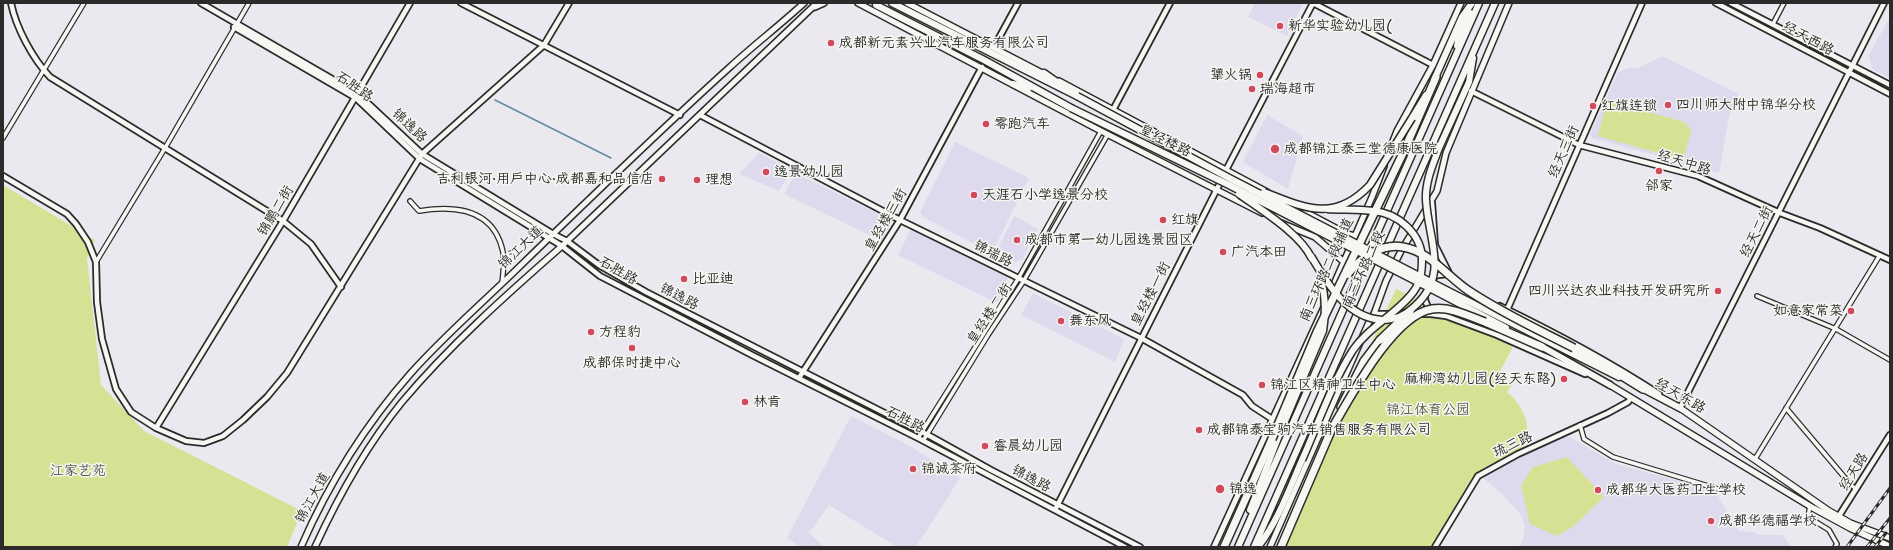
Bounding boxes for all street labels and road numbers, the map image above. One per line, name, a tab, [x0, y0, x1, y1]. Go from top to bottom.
street label: 经天西路	[1779, 18, 1837, 60]
street label: 石胜路	[332, 68, 376, 106]
street label: 锦逸路	[388, 106, 430, 146]
street label: 皇经楼路	[1136, 121, 1194, 161]
street label: 经天三街	[1545, 123, 1583, 181]
street label: 经天中路	[1655, 147, 1713, 179]
street label: 锦鹏二街	[254, 183, 298, 239]
street label: 皇经楼三街	[861, 185, 911, 255]
street label: 经天二街	[1737, 203, 1777, 261]
street label: 南三环路二段辅道	[1297, 215, 1357, 325]
street label: 锦江大道	[495, 223, 547, 273]
street label: 南三环路二段	[1339, 228, 1389, 312]
street label: 锦瑞路	[970, 237, 1016, 271]
street label: 石胜路	[596, 253, 640, 289]
street label: 皇经楼一街	[1128, 259, 1174, 329]
street label: 锦逸路	[656, 280, 702, 314]
street label: 皇经楼二街	[964, 280, 1016, 348]
street label: 经天东路	[1652, 375, 1708, 417]
street label: 石胜路	[882, 403, 928, 437]
street label: 琉三路	[1490, 428, 1536, 462]
street label: 经天路	[1836, 450, 1872, 494]
street label: 锦逸路	[1009, 462, 1053, 496]
street label: 锦江大道	[292, 469, 334, 527]

